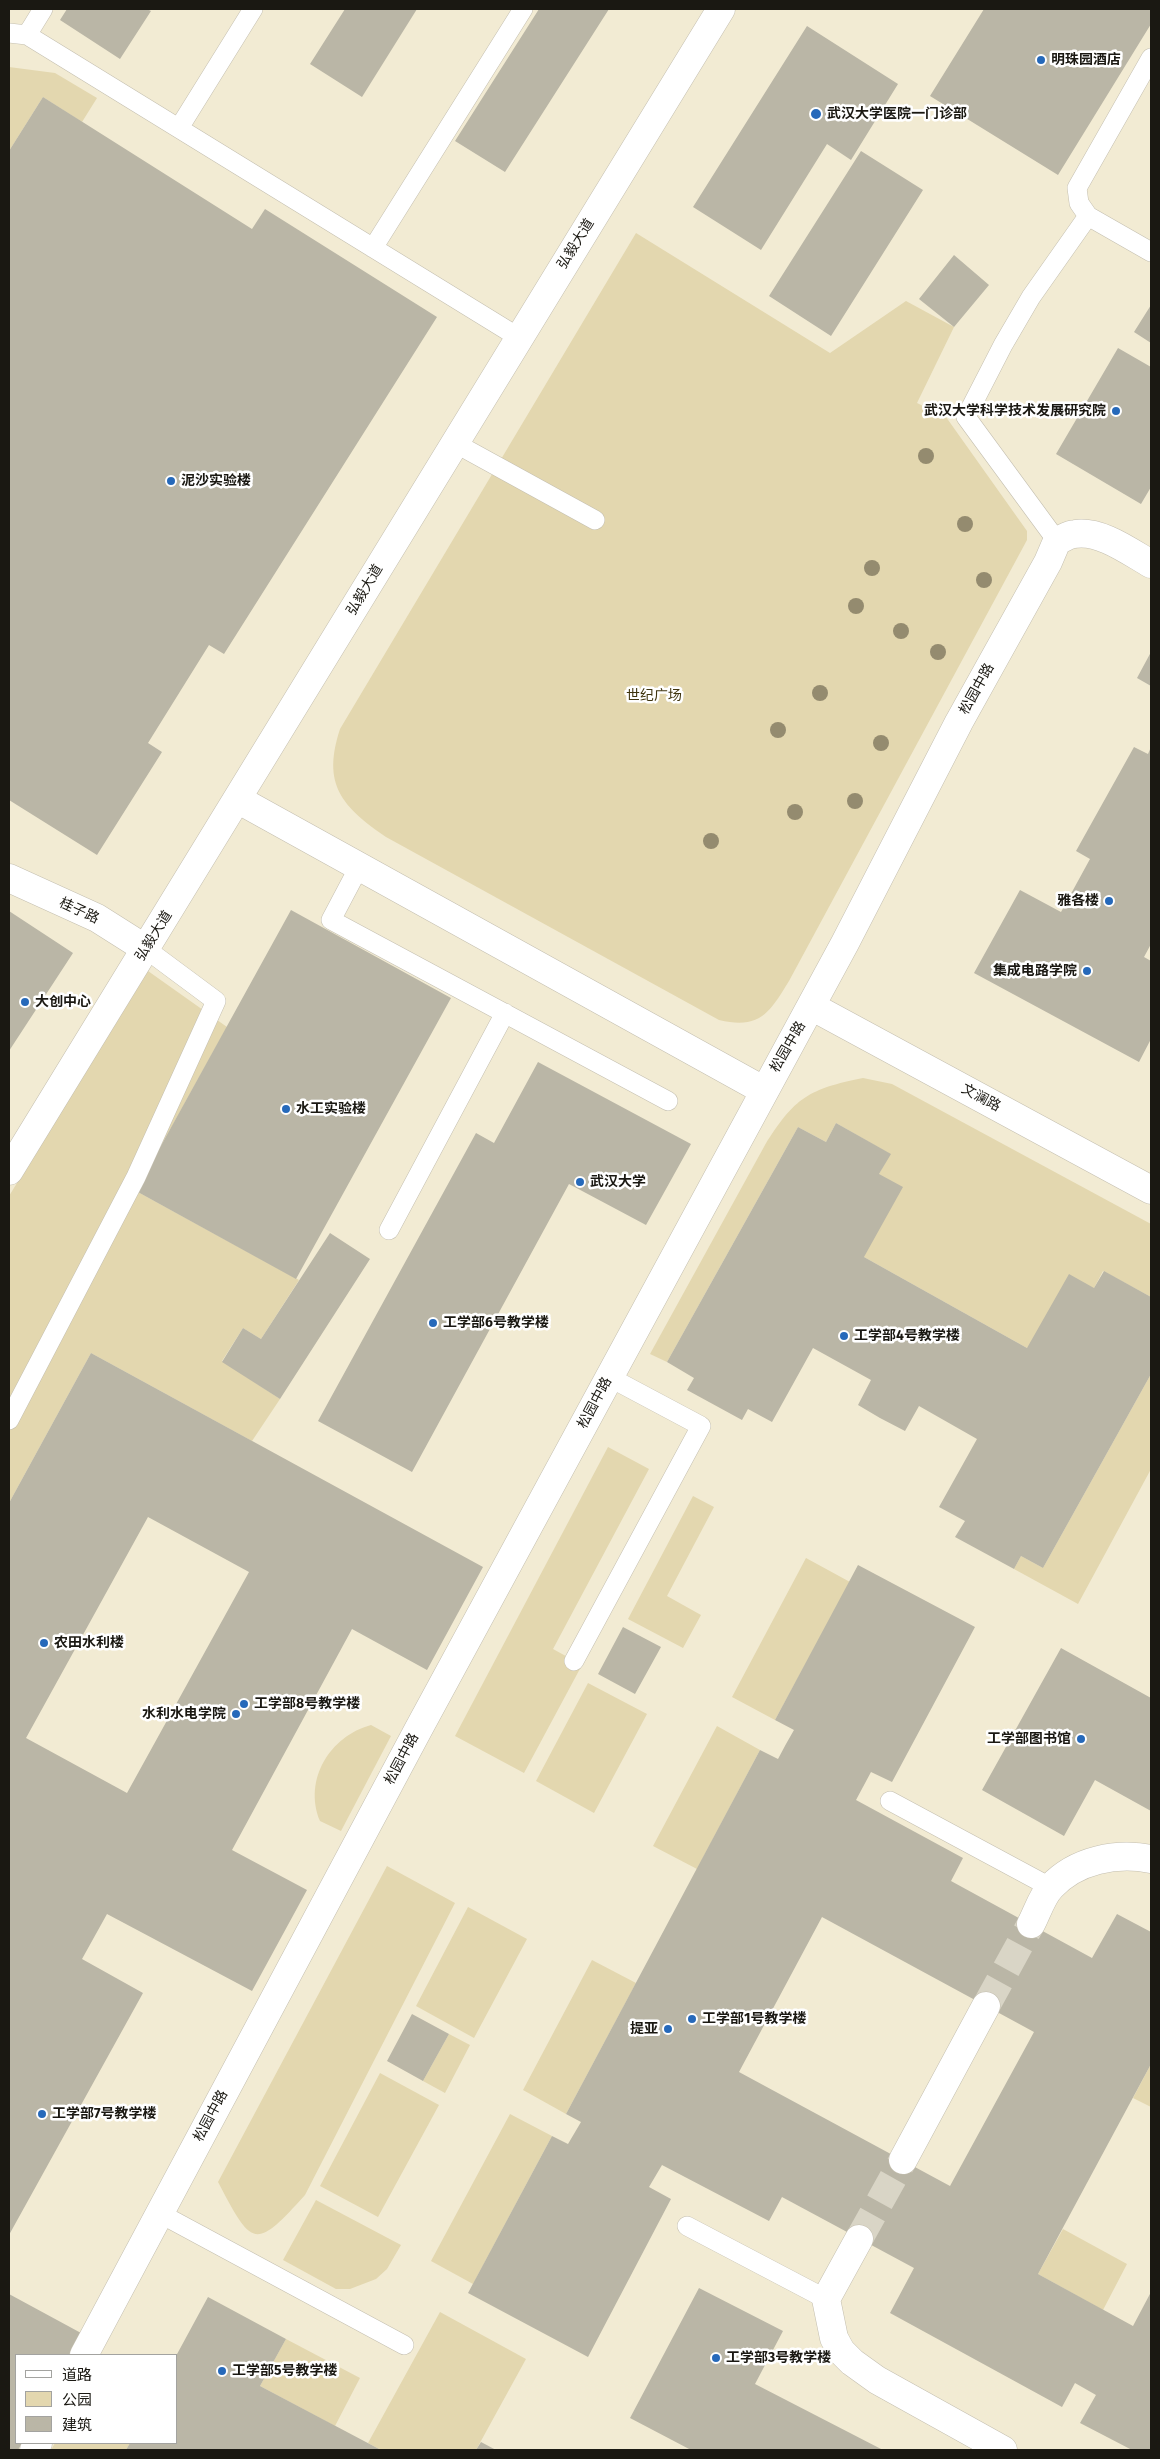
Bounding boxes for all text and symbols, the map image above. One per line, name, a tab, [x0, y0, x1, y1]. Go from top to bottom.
place label: 明珠园酒店	[1051, 52, 1121, 68]
marker: 明珠园酒店	[1035, 54, 1047, 66]
place label: 武汉大学医院一门诊部	[827, 106, 967, 122]
marker: 武汉大学医院一门诊部	[809, 107, 823, 121]
street label: 弘毅大道	[554, 216, 598, 272]
place label: 武汉大学科学技术发展研究院	[924, 403, 1106, 419]
marker: 武汉大学科学技术发展研究院	[1110, 405, 1122, 417]
place label: 泥沙实验楼	[181, 473, 251, 489]
marker: 泥沙实验楼	[165, 475, 177, 487]
street label: 弘毅大道	[343, 562, 387, 618]
street label: 松园中路	[956, 660, 998, 718]
park label: 世纪广场	[626, 688, 682, 704]
place label: 雅各楼	[1057, 893, 1099, 909]
street label: 桂子路	[56, 895, 102, 927]
marker: 雅各楼	[1103, 895, 1115, 907]
street label: 弘毅大道	[132, 908, 176, 964]
place label: 集成电路学院	[993, 963, 1077, 979]
marker: 集成电路学院	[1081, 965, 1093, 977]
place label: 大创中心	[35, 994, 91, 1010]
marker: 大创中心	[19, 996, 31, 1008]
street label: 松园中路	[767, 1019, 809, 1075]
street label: 文澜路	[959, 1081, 1003, 1115]
place label: 水工实验楼	[296, 1101, 366, 1117]
marker: 水工实验楼	[280, 1103, 292, 1115]
place label: 武汉大学	[590, 1174, 646, 1190]
marker: 武汉大学	[574, 1176, 586, 1188]
place label: 工学部6号教学楼	[443, 1315, 549, 1331]
marker: 工学部6号教学楼	[427, 1317, 439, 1329]
place label: 工学部4号教学楼	[854, 1328, 960, 1344]
marker: 工学部4号教学楼	[838, 1330, 850, 1342]
street label: 松园中路	[574, 1374, 616, 1432]
place label: 农田水利楼	[54, 1635, 124, 1651]
marker: 农田水利楼	[38, 1637, 50, 1649]
place label: 工学部8号教学楼	[254, 1696, 360, 1712]
marker: 工学部8号教学楼	[238, 1698, 250, 1710]
place label: 水利水电学院	[142, 1706, 226, 1722]
marker: 水利水电学院	[230, 1708, 242, 1720]
street label: 松园中路	[381, 1730, 423, 1788]
place label: 工学部图书馆	[987, 1731, 1071, 1747]
marker: 工学部图书馆	[1075, 1733, 1087, 1745]
place label: 工学部1号教学楼	[702, 2011, 806, 2027]
marker: 工学部1号教学楼	[686, 2013, 698, 2025]
place label: 提亚	[630, 2021, 658, 2037]
marker: 提亚	[662, 2023, 674, 2035]
street label: 松园中路	[190, 2087, 232, 2145]
place label: 工学部7号教学楼	[52, 2106, 157, 2122]
marker: 工学部7号教学楼	[36, 2108, 48, 2120]
place label: 工学部3号教学楼	[726, 2350, 831, 2366]
marker: 工学部3号教学楼	[710, 2352, 722, 2364]
legend	[15, 2354, 178, 2444]
place label: 工学部5号教学楼	[232, 2363, 338, 2379]
marker: 工学部5号教学楼	[216, 2365, 228, 2377]
text: 道路	[62, 2366, 92, 2384]
text: 公园	[62, 2391, 92, 2409]
text: 建筑	[62, 2416, 92, 2434]

